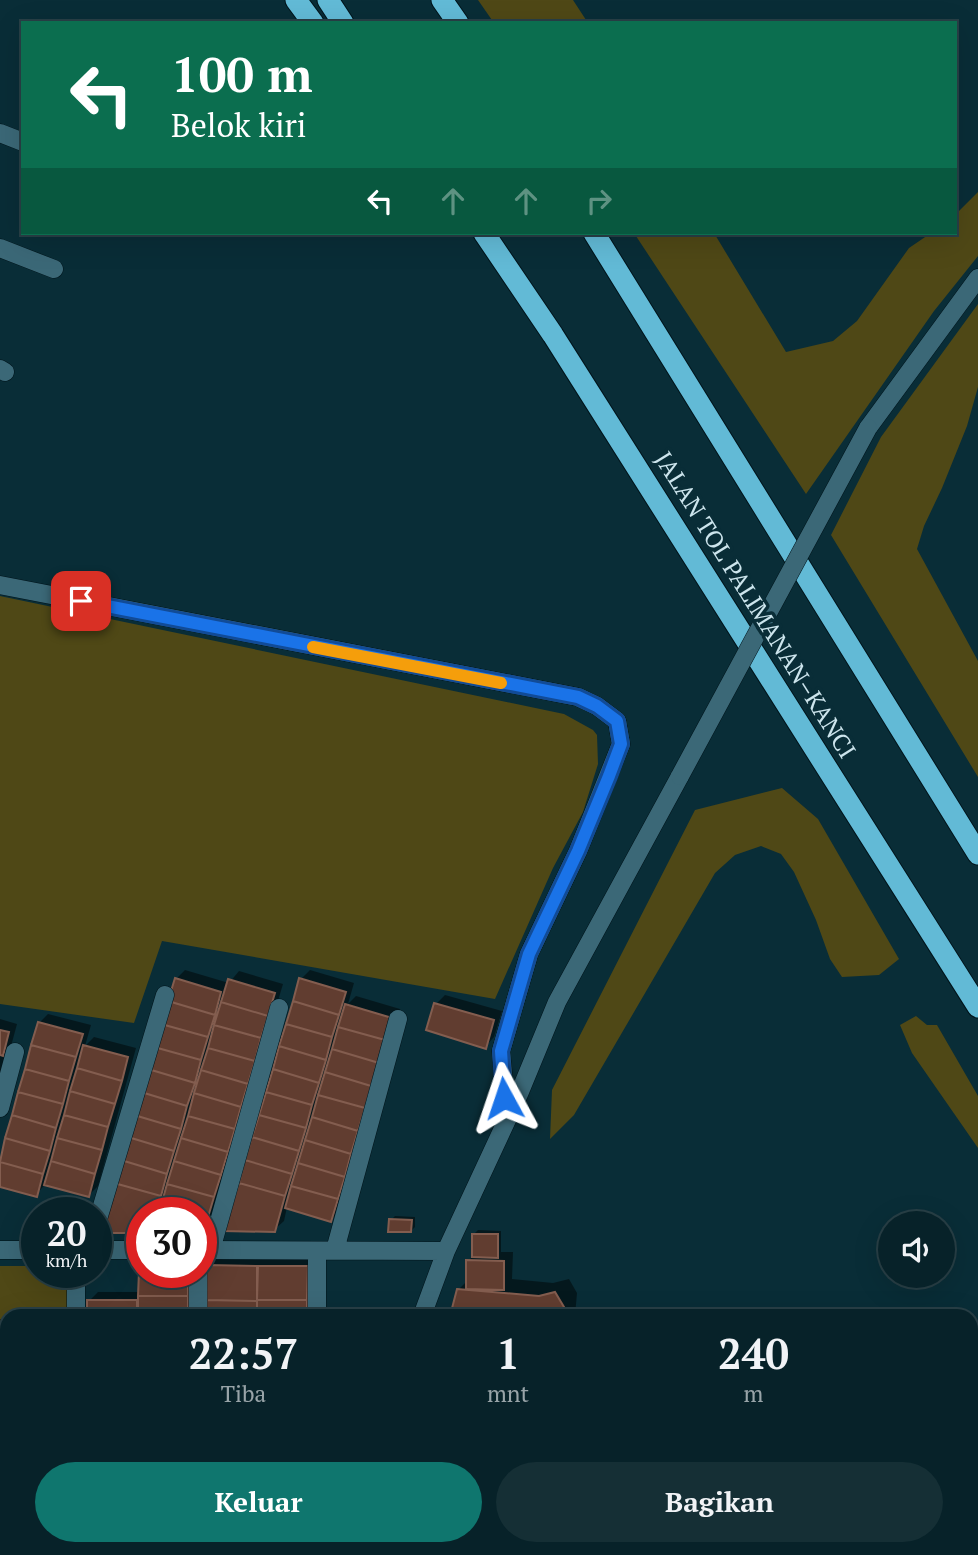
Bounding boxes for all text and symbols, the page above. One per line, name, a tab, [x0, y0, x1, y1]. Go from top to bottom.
text: 100 m	[171, 41, 313, 106]
icon: left	[56, 49, 147, 140]
text: Belok kiri	[171, 104, 306, 146]
icon: left	[361, 182, 399, 220]
icon: ahead	[434, 182, 472, 220]
icon: ahead	[507, 182, 545, 220]
icon: right	[580, 182, 618, 220]
street label: JALAN TOL PALIMANAN–KANCI	[648, 445, 864, 764]
pin	[51, 571, 111, 631]
icon: arrive	[62, 582, 100, 620]
position arrow	[467, 1061, 541, 1135]
speed limit sign: 30	[126, 1197, 217, 1288]
text: 20	[47, 1210, 86, 1256]
map controls	[878, 1211, 955, 1288]
button: sound	[878, 1211, 955, 1288]
text: km/h	[46, 1248, 87, 1272]
text: 22:57	[189, 1325, 298, 1381]
text: 1	[496, 1325, 520, 1381]
text: 240	[718, 1325, 789, 1381]
text: Tiba	[221, 1378, 266, 1409]
text: mnt	[487, 1378, 529, 1409]
text: m	[744, 1378, 763, 1409]
button: Keluar	[35, 1462, 482, 1542]
button: Bagikan	[496, 1462, 943, 1542]

